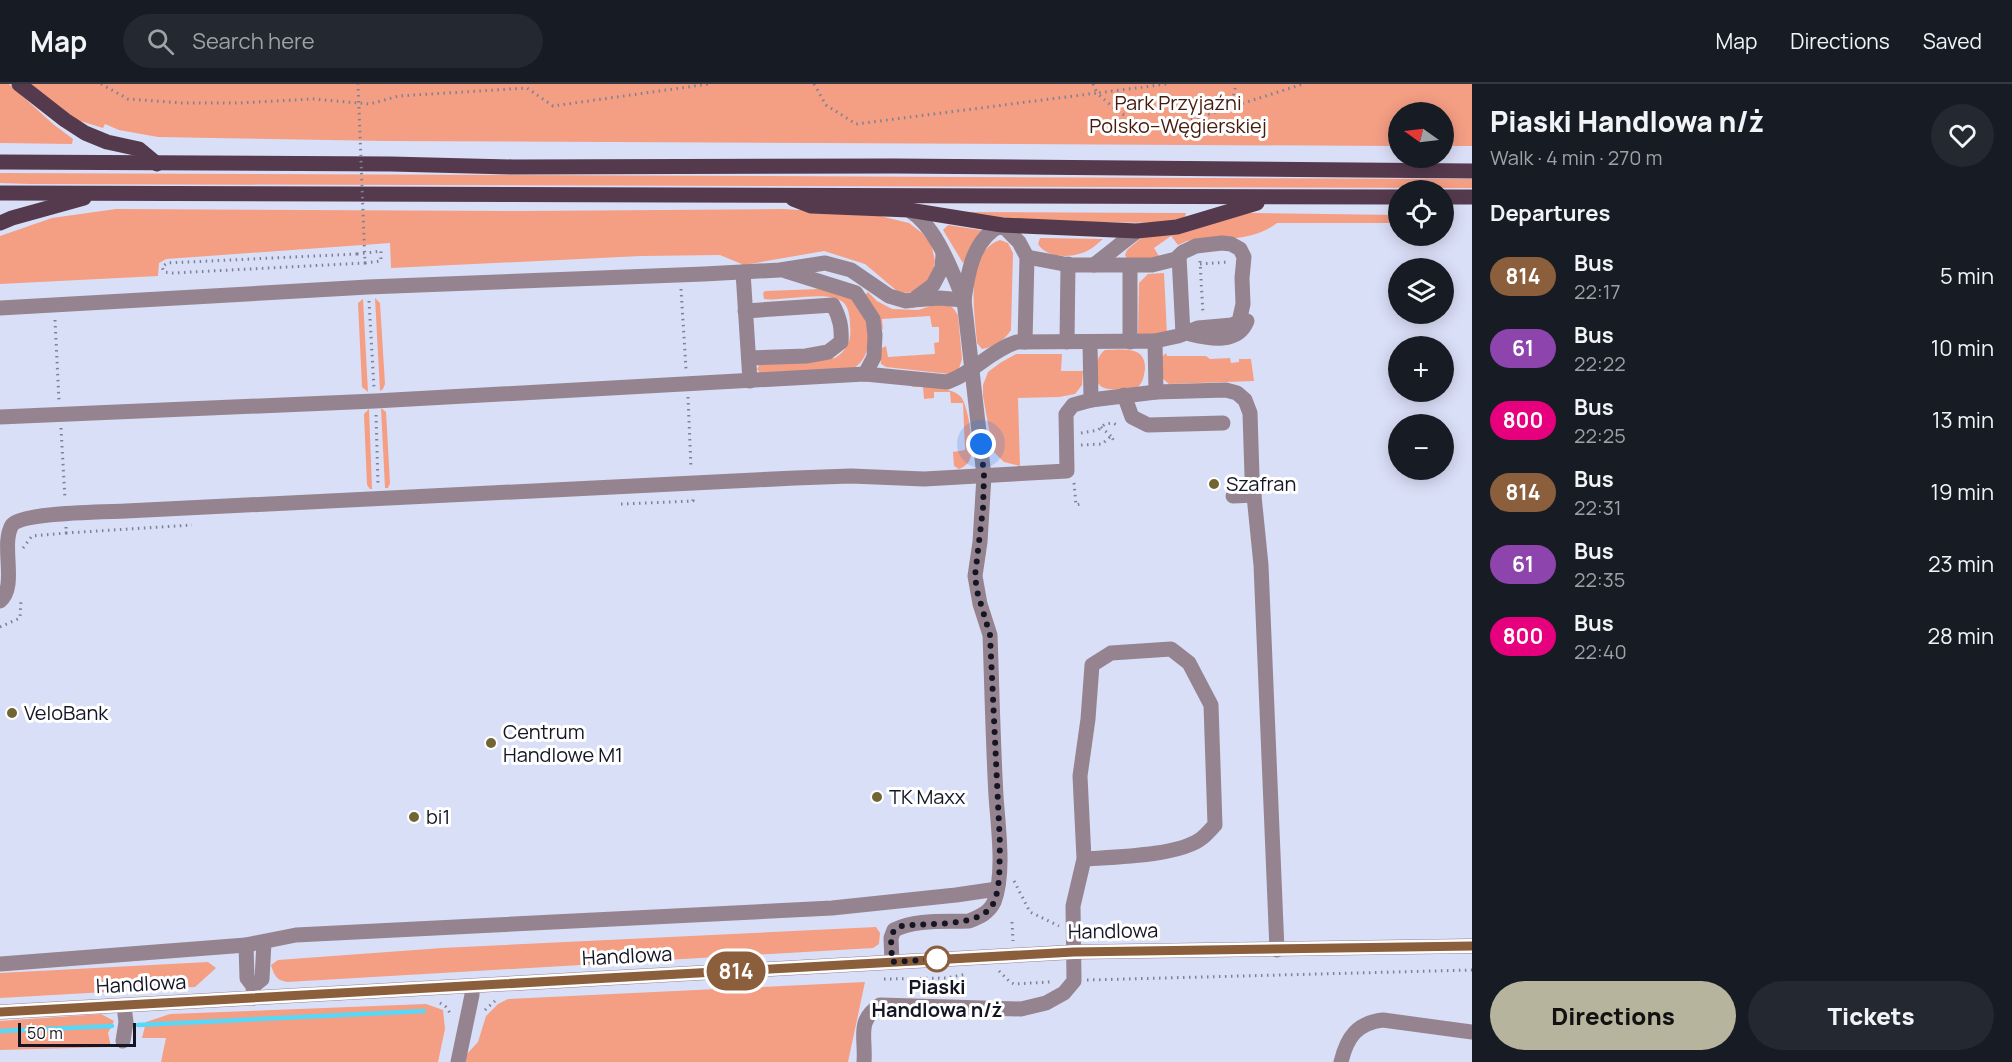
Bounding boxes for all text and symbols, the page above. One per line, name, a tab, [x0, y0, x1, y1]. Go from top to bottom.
search box	[123, 14, 543, 68]
text: Map	[30, 22, 87, 60]
icon: search	[144, 25, 177, 58]
text: Search here	[192, 26, 315, 56]
text: Map	[1716, 27, 1757, 55]
text: Directions	[1790, 27, 1890, 55]
text: Saved	[1923, 27, 1982, 55]
park label: Park Przyjaźni Polsko–Węgierskiej	[1089, 89, 1267, 139]
north arrow	[1388, 102, 1454, 168]
map controls	[1388, 102, 1454, 480]
text: Piaski Handlowa n/ż	[1490, 102, 1764, 140]
button: heart	[1931, 104, 1994, 167]
text: Walk · 4 min · 270 m	[1490, 144, 1662, 171]
button: locate	[1388, 180, 1454, 246]
text: Departures	[1490, 198, 1610, 228]
text: Bus	[1574, 248, 1614, 278]
button: layers	[1388, 258, 1454, 324]
text: 5 min	[1940, 261, 1994, 291]
text: 814	[1506, 262, 1540, 290]
text: 22:17	[1574, 278, 1621, 305]
text: Bus	[1574, 320, 1614, 350]
text: 10 min	[1931, 333, 1994, 363]
text: 61	[1512, 334, 1534, 362]
button: +	[1388, 336, 1454, 402]
text: 22:22	[1574, 350, 1626, 377]
text: Bus	[1574, 392, 1614, 422]
text: 13 min	[1932, 405, 1994, 435]
text: 800	[1503, 406, 1543, 434]
button: −	[1388, 414, 1454, 480]
text: 22:25	[1574, 422, 1626, 449]
your location	[966, 429, 996, 459]
text: Bus	[1574, 464, 1614, 494]
place label: Szafran	[1226, 470, 1296, 497]
marker: Szafran	[1207, 477, 1221, 491]
text: 19 min	[1931, 477, 1994, 507]
text: 814	[1506, 478, 1540, 506]
text: 22:31	[1574, 494, 1622, 521]
text: Bus	[1574, 536, 1614, 566]
text: 23 min	[1928, 549, 1994, 579]
text: 61	[1512, 550, 1534, 578]
text: 22:35	[1574, 566, 1625, 593]
text: Bus	[1574, 608, 1614, 638]
text: 28 min	[1927, 621, 1994, 651]
text: 800	[1503, 622, 1543, 650]
text: 22:40	[1574, 638, 1627, 665]
place label: VeloBank	[24, 699, 109, 726]
marker: VeloBank	[5, 706, 19, 720]
place label: Centrum Handlowe M1	[503, 718, 623, 768]
marker: Centrum Handlowe M1	[484, 736, 498, 750]
place label: TK Maxx	[889, 783, 966, 810]
marker: TK Maxx	[870, 790, 884, 804]
place label: bi1	[426, 803, 450, 830]
marker: bi1	[407, 810, 421, 824]
street label: Handlowa	[1068, 916, 1158, 945]
street label: Handlowa	[581, 940, 673, 971]
marker: Piaski Handlowa n/ż	[924, 946, 950, 972]
line badge: 814	[702, 952, 771, 990]
text: 814	[719, 957, 753, 985]
street label: Handlowa	[95, 968, 187, 999]
place label: Piaski Handlowa n/ż	[871, 973, 1003, 1023]
button: Directions	[1490, 981, 1736, 1050]
button: Tickets	[1748, 981, 1994, 1050]
scale bar	[18, 1020, 136, 1048]
text: 50 m	[27, 1022, 63, 1044]

